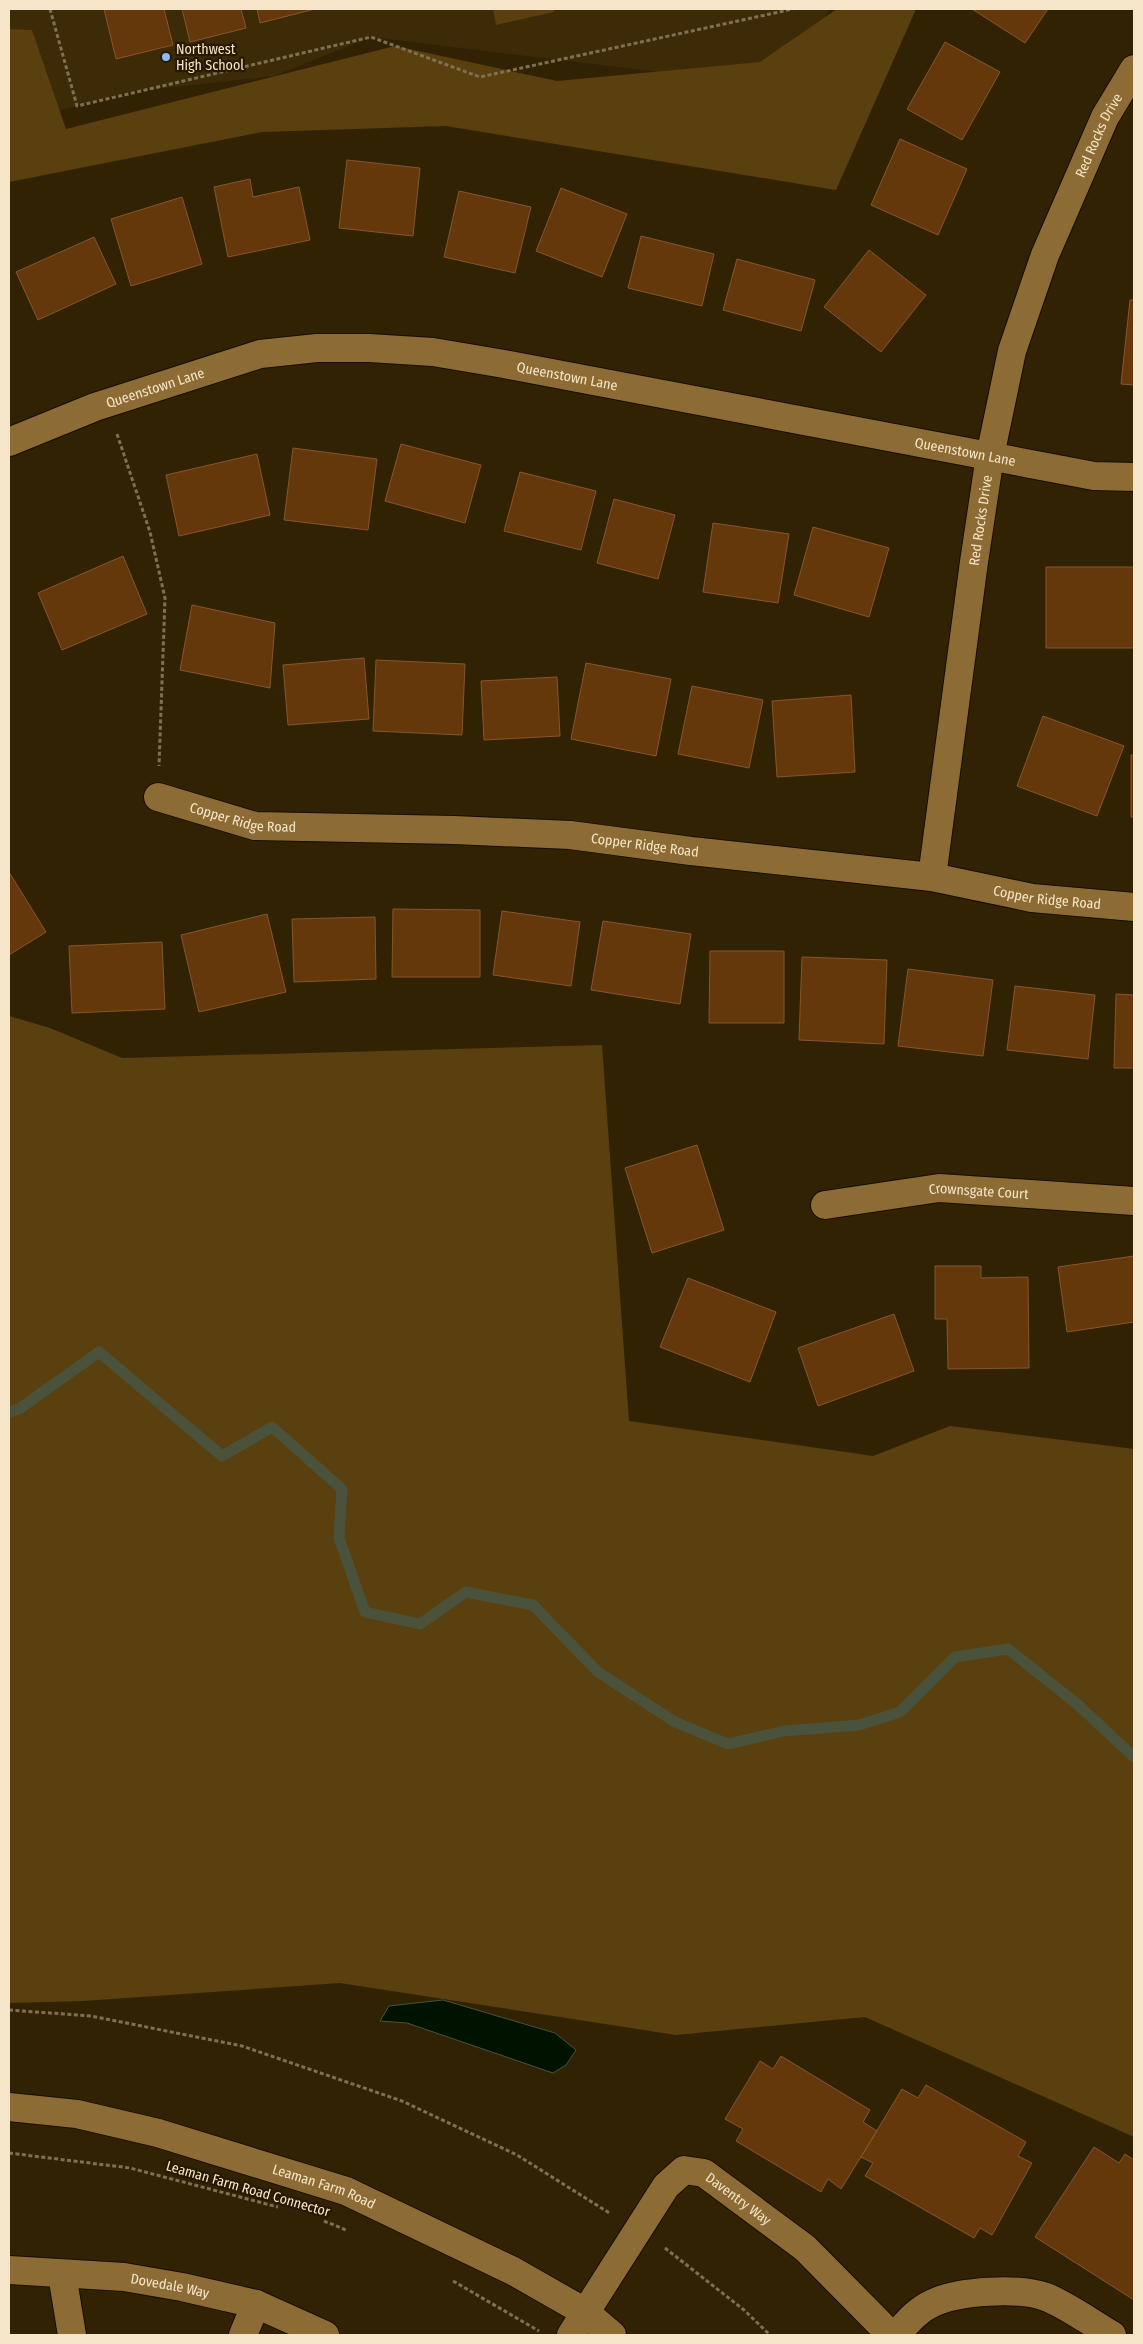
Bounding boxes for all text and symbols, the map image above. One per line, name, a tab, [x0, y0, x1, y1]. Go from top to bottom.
place label: Northwest High School	[176, 41, 244, 74]
marker: Northwest High School	[160, 51, 172, 63]
street label: Red Rocks Drive	[1071, 90, 1126, 180]
street label: Queenstown Lane	[515, 358, 619, 394]
street label: Queenstown Lane	[104, 364, 206, 411]
street label: Queenstown Lane	[913, 434, 1017, 469]
street label: Red Rocks Drive	[965, 474, 996, 567]
street label: Copper Ridge Road	[188, 799, 296, 835]
street label: Copper Ridge Road	[590, 829, 700, 860]
street label: Copper Ridge Road	[992, 882, 1102, 913]
street label: Crownsgate Court	[928, 1179, 1030, 1202]
street label: Leaman Farm Road Connector	[164, 2157, 332, 2221]
street label: Leaman Farm Road	[271, 2160, 378, 2212]
street label: Daventry Way	[702, 2169, 775, 2229]
street label: Dovedale Way	[129, 2270, 212, 2302]

